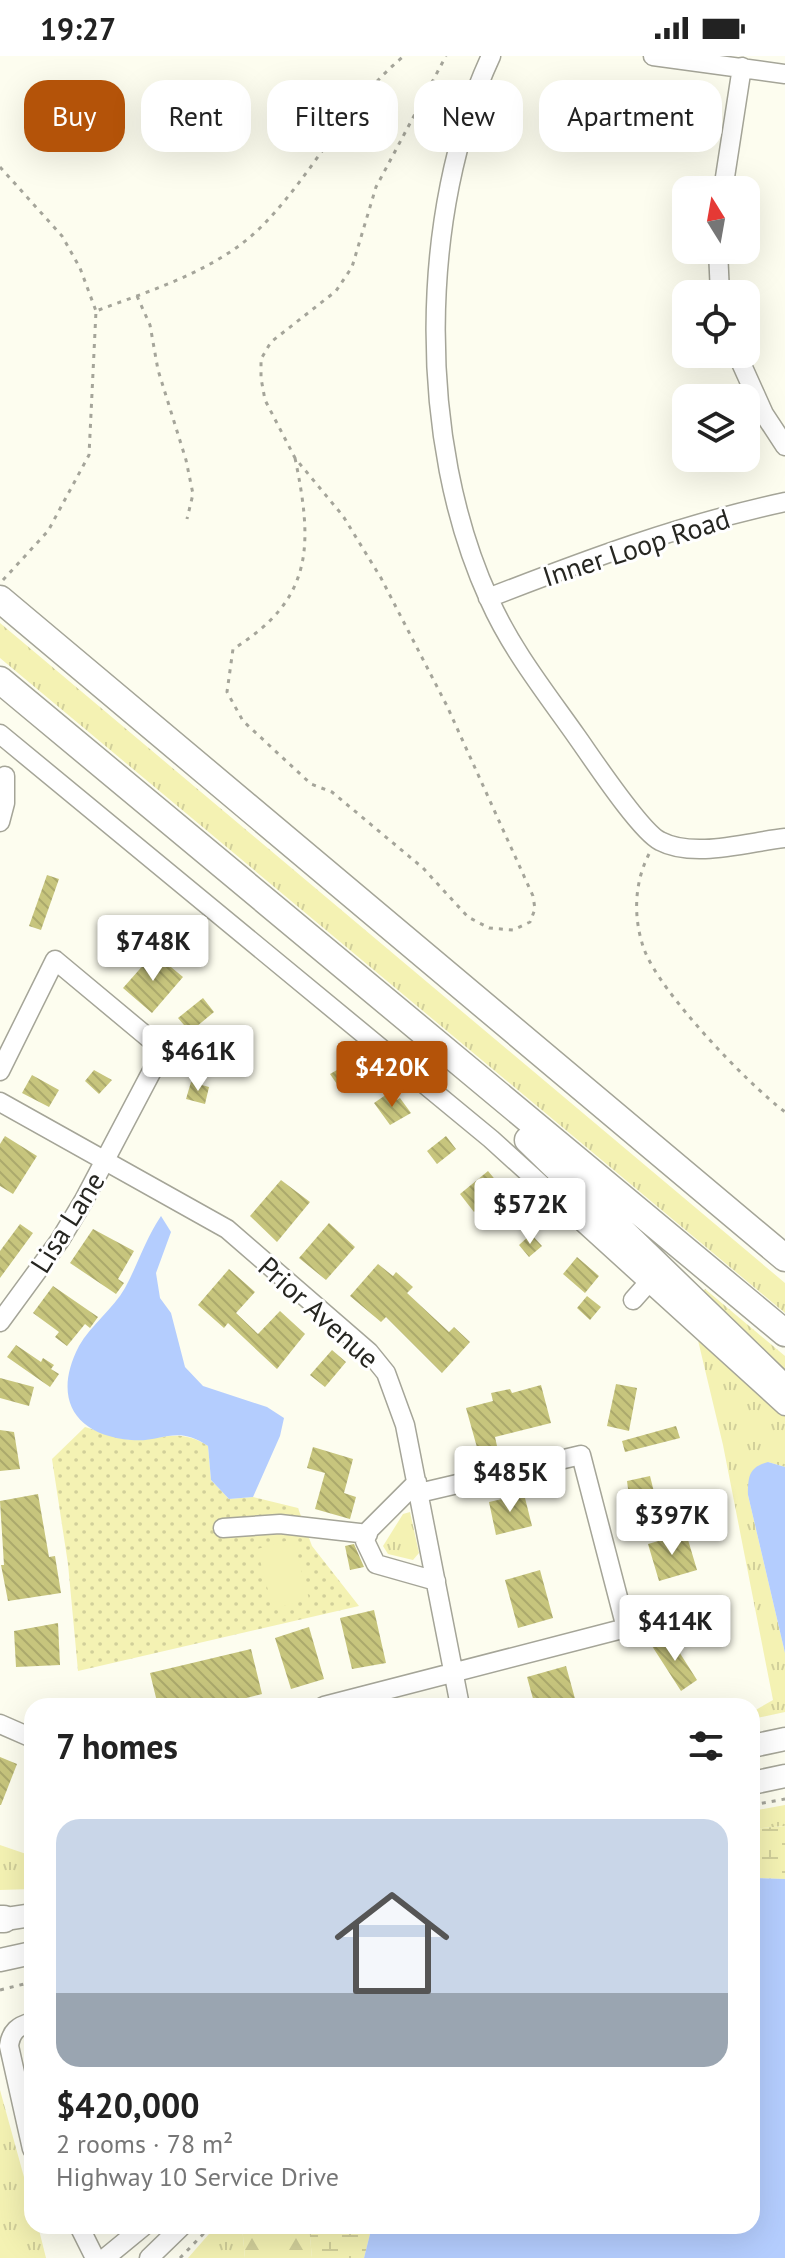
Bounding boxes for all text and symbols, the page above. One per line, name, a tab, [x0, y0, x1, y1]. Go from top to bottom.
text: 19:27	[40, 9, 116, 48]
chip: Buy	[24, 80, 125, 152]
chip: Rent	[141, 80, 251, 152]
chip: Filters	[267, 80, 398, 152]
chip: New	[414, 80, 523, 152]
chip: Apartment	[539, 80, 722, 152]
north arrow	[672, 176, 760, 264]
map controls	[672, 176, 760, 472]
button: locate	[672, 280, 760, 368]
button: layers	[672, 384, 760, 472]
street label: Inner Loop Road	[538, 499, 734, 595]
pin: $748K	[97, 915, 209, 983]
text: $748K	[115, 924, 191, 957]
pin: $461K	[142, 1025, 254, 1093]
text: $461K	[160, 1034, 236, 1067]
pin: $420K	[336, 1041, 448, 1109]
text: $420K	[354, 1050, 430, 1083]
street label: Lisa Lane	[22, 1165, 112, 1279]
pin: $572K	[474, 1178, 586, 1246]
text: $572K	[492, 1187, 568, 1220]
street label: Prior Avenue	[251, 1248, 387, 1376]
pin: $485K	[454, 1446, 566, 1514]
text: $485K	[472, 1455, 548, 1488]
pin: $397K	[616, 1489, 728, 1557]
text: $397K	[634, 1498, 710, 1531]
pin: $414K	[619, 1595, 731, 1663]
text: $414K	[637, 1604, 713, 1637]
text: 7 homes	[56, 1724, 178, 1768]
icon: filters	[684, 1724, 728, 1768]
icon: home	[320, 1871, 464, 2015]
text: $420,000	[56, 2083, 200, 2127]
text: 2 rooms · 78 m²	[56, 2127, 233, 2160]
text: Highway 10 Service Drive	[56, 2160, 339, 2193]

